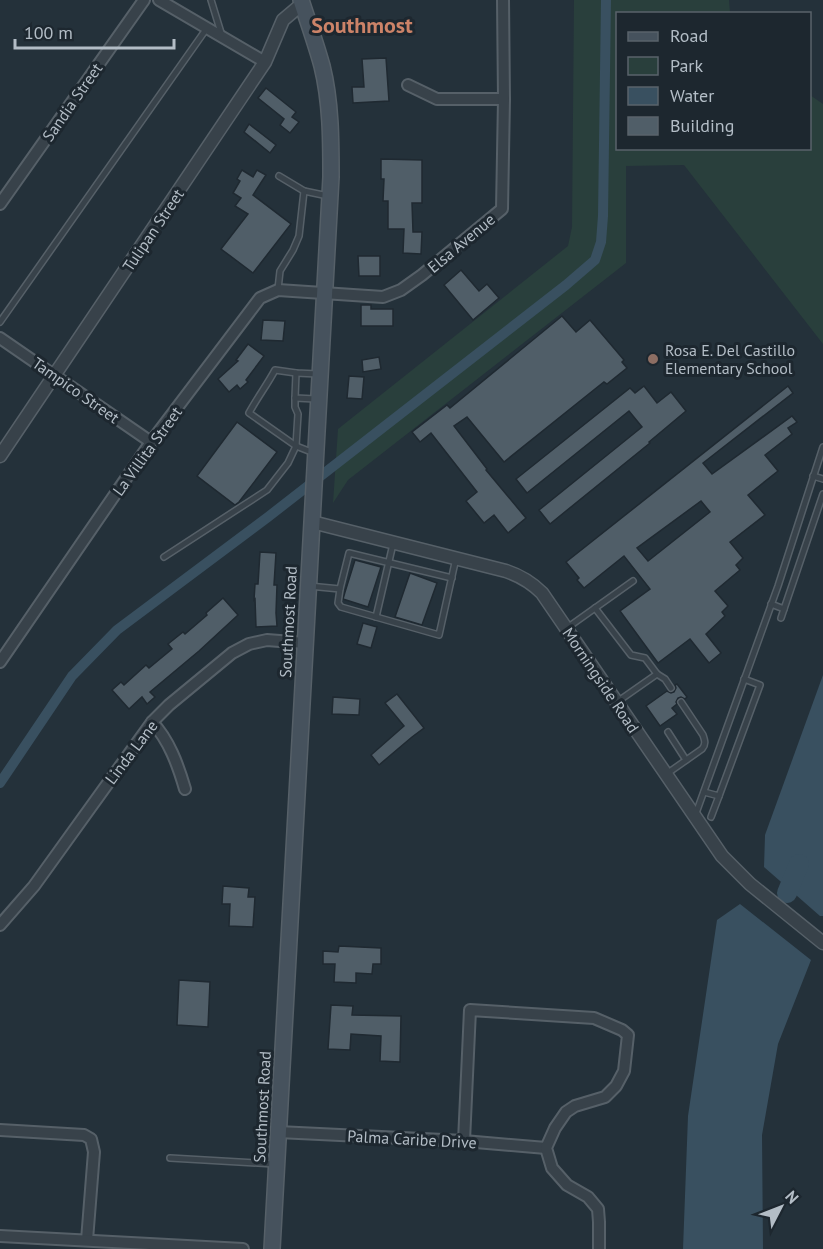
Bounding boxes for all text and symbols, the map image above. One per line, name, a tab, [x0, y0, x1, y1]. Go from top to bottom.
district label: Southmost	[311, 11, 413, 39]
scale bar	[15, 12, 174, 50]
legend	[616, 12, 811, 150]
text: 100 m	[24, 21, 73, 44]
text: Road	[670, 24, 708, 47]
text: Park	[670, 54, 703, 77]
street label: Sandia Street	[38, 58, 107, 145]
text: Water	[670, 84, 714, 107]
text: Building	[670, 114, 734, 137]
street label: Tulipan Street	[118, 184, 188, 275]
street label: Elsa Avenue	[423, 209, 499, 277]
place label: Rosa E. Del Castillo Elementary School	[665, 340, 795, 378]
marker: Rosa E. Del Castillo Elementary School	[646, 352, 660, 366]
street label: Tampico Street	[29, 353, 124, 428]
street label: La Villita Street	[108, 402, 186, 499]
street label: Southmost Road	[275, 566, 301, 678]
street label: Morningside Road	[558, 623, 644, 737]
street label: Linda Lane	[100, 716, 162, 788]
street label: Southmost Road	[249, 1051, 275, 1163]
street label: Palma Caribe Drive	[347, 1126, 477, 1152]
north arrow	[751, 1177, 811, 1237]
text: N	[781, 1186, 803, 1208]

